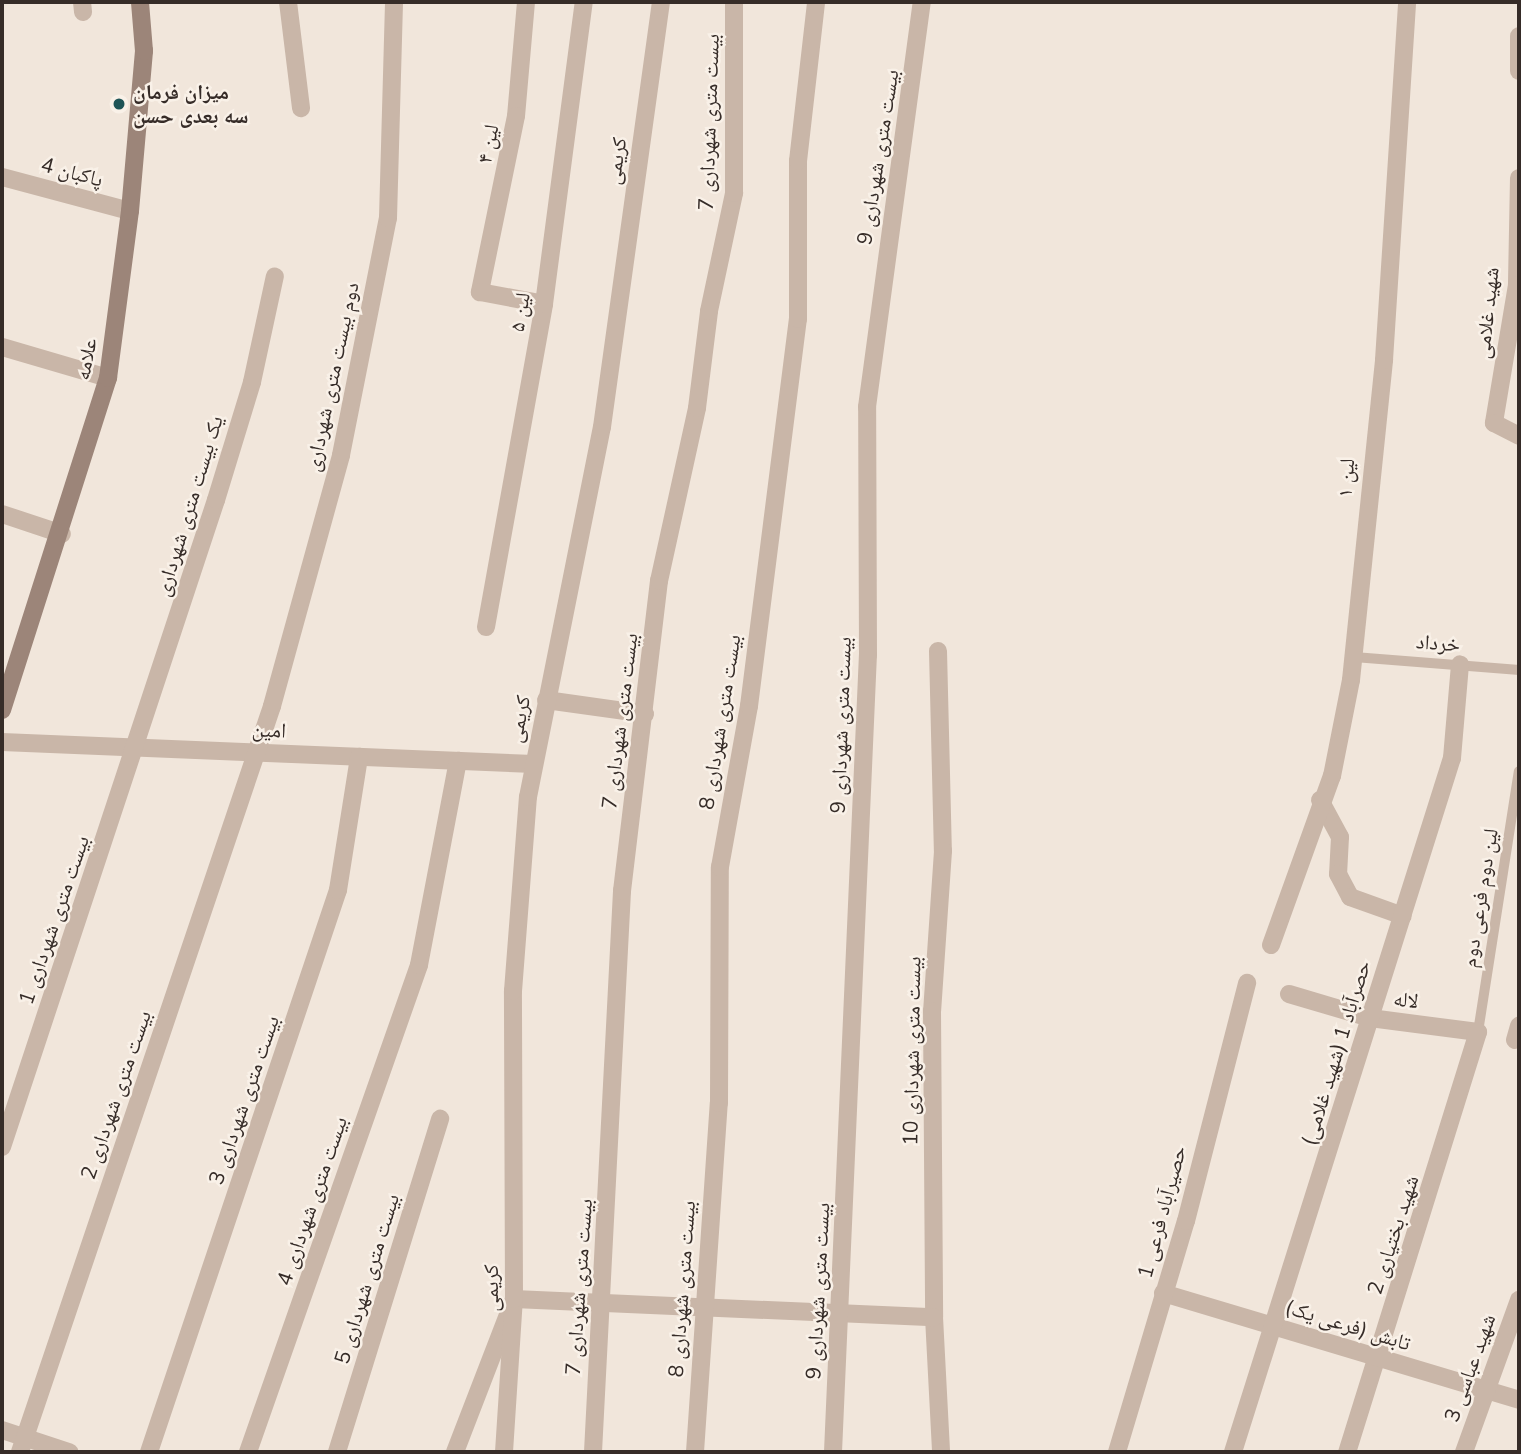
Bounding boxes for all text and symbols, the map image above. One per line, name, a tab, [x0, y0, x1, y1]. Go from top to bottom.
street label: بیست متری شهرداری 7	[693, 33, 725, 211]
street label: بیست متری شهرداری 9	[852, 68, 904, 246]
place label: میزان فرمان سه بعدی حسن	[133, 79, 248, 129]
marker: میزان فرمان سه بعدی حسن	[111, 96, 127, 112]
street label: لین ۴	[472, 122, 504, 166]
street label: کریمی	[600, 136, 632, 186]
street label: پاکبان 4	[38, 152, 106, 192]
street label: شهید غلامی	[1470, 266, 1504, 360]
street label: دوم بیست متری شهرداری	[300, 280, 364, 474]
street label: لین ۵	[504, 291, 536, 333]
street label: علامه	[70, 336, 102, 382]
street label: یک بیست متری شهرداری	[149, 413, 229, 599]
street label: لین ۱	[1332, 458, 1360, 498]
street label: خرداد	[1415, 629, 1461, 657]
street label: بیست متری شهرداری 7	[597, 632, 643, 810]
street label: بیست متری شهرداری 8	[694, 633, 746, 811]
street label: بیست متری شهرداری 9	[825, 636, 857, 814]
street label: کریمی	[502, 693, 536, 745]
street label: امین	[251, 717, 287, 743]
street label: لین دوم فرعی دوم	[1457, 827, 1503, 969]
street label: بیست متری شهرداری 1	[13, 832, 95, 1008]
street label: بیست متری شهرداری 10	[898, 956, 926, 1146]
street label: حصرآباد 1 (شهید غلامی)	[1296, 958, 1376, 1148]
street label: لاله	[1392, 986, 1420, 1014]
street label: بیست متری شهرداری 2	[75, 1007, 157, 1183]
street label: بیست متری شهرداری 3	[203, 1012, 285, 1188]
street label: بیست متری شهرداری 4	[271, 1113, 353, 1289]
street label: حصیرآباد فرعی 1	[1132, 1143, 1192, 1281]
street label: شهید بختیاری 2	[1362, 1172, 1424, 1298]
street label: بیست متری شهرداری 5	[329, 1191, 405, 1367]
street label: بیست متری شهرداری 7	[560, 1198, 598, 1376]
street label: بیست متری شهرداری 8	[663, 1200, 701, 1378]
street label: بیست متری شهرداری 9	[801, 1202, 835, 1380]
street label: کریمی	[478, 1264, 504, 1312]
street label: تابش (فرعی یک)	[1282, 1294, 1414, 1356]
street label: شهید عباسی 3	[1439, 1311, 1501, 1425]

